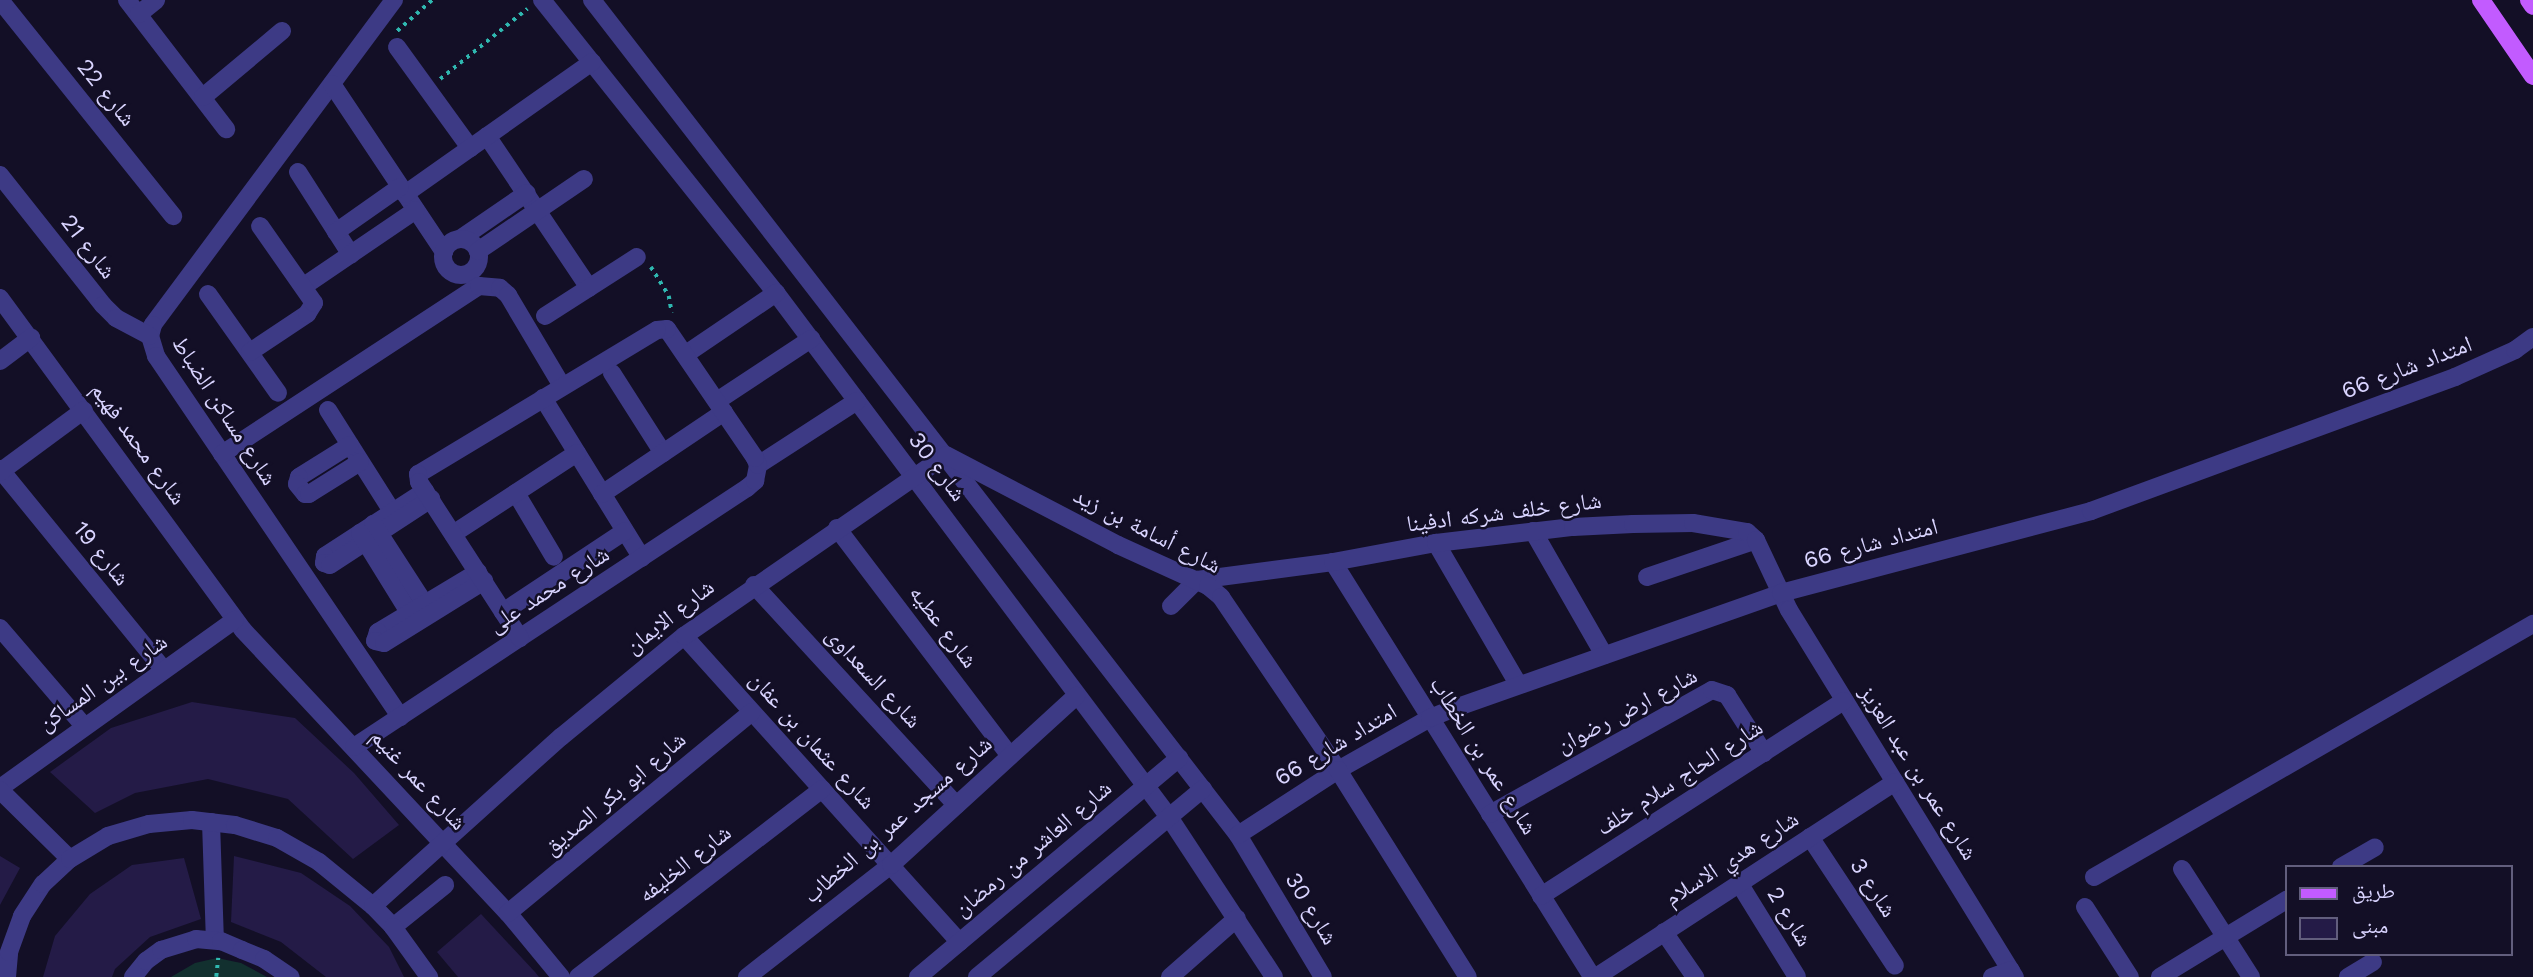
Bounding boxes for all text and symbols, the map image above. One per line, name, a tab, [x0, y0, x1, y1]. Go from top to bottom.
street label: شارع 22	[71, 54, 141, 132]
street label: شارع 21	[54, 209, 122, 285]
street label: امتداد شارع 66	[2338, 330, 2476, 406]
street label: شارع مساكن الضباط	[165, 331, 283, 491]
street label: شارع محمد فهيم	[84, 377, 192, 511]
street label: شارع 30	[902, 427, 972, 507]
street label: شارع أسامة بن زيد	[1069, 482, 1225, 580]
street label: شارع خلف شركه ادفينا	[1405, 487, 1603, 539]
street label: امتداد شارع 66	[1801, 513, 1941, 575]
street label: شارع 19	[67, 516, 135, 592]
street label: شارع محمد على	[483, 541, 615, 639]
street label: شارع الايمان	[620, 574, 720, 660]
street label: شارع عطيه	[903, 580, 983, 674]
street label: شارع السعداوى	[819, 622, 927, 734]
street label: شارع بين المساكن	[33, 628, 173, 738]
street label: شارع ارض رضوان	[1552, 662, 1702, 760]
street label: شارع عثمان بن عفان	[743, 667, 881, 815]
street label: شارع عمر بن الخطاب	[1423, 672, 1543, 840]
street label: شارع عمر بن عبد العزيز	[1853, 681, 1983, 865]
street label: امتداد شارع 66	[1270, 698, 1402, 792]
street label: شارع الحاج سلام خلف	[1592, 714, 1768, 842]
street label: شارع عمر غنيم	[364, 724, 472, 836]
street label: شارع ابو بكر الصديق	[538, 726, 692, 862]
street label: شارع مسجد عمر بن الخطاب	[798, 731, 998, 909]
street label: شارع العاشر من رمضان	[948, 775, 1118, 923]
street label: شارع هدي الاسلام	[1660, 805, 1804, 913]
street label: شارع الخليفه	[633, 819, 737, 909]
street label: شارع 3	[1844, 853, 1902, 923]
legend	[2284, 865, 2512, 956]
street label: شارع 30	[1279, 868, 1343, 950]
text: طريق	[2352, 878, 2395, 903]
street label: شارع 2	[1760, 882, 1818, 952]
text: مبنى	[2352, 913, 2388, 938]

